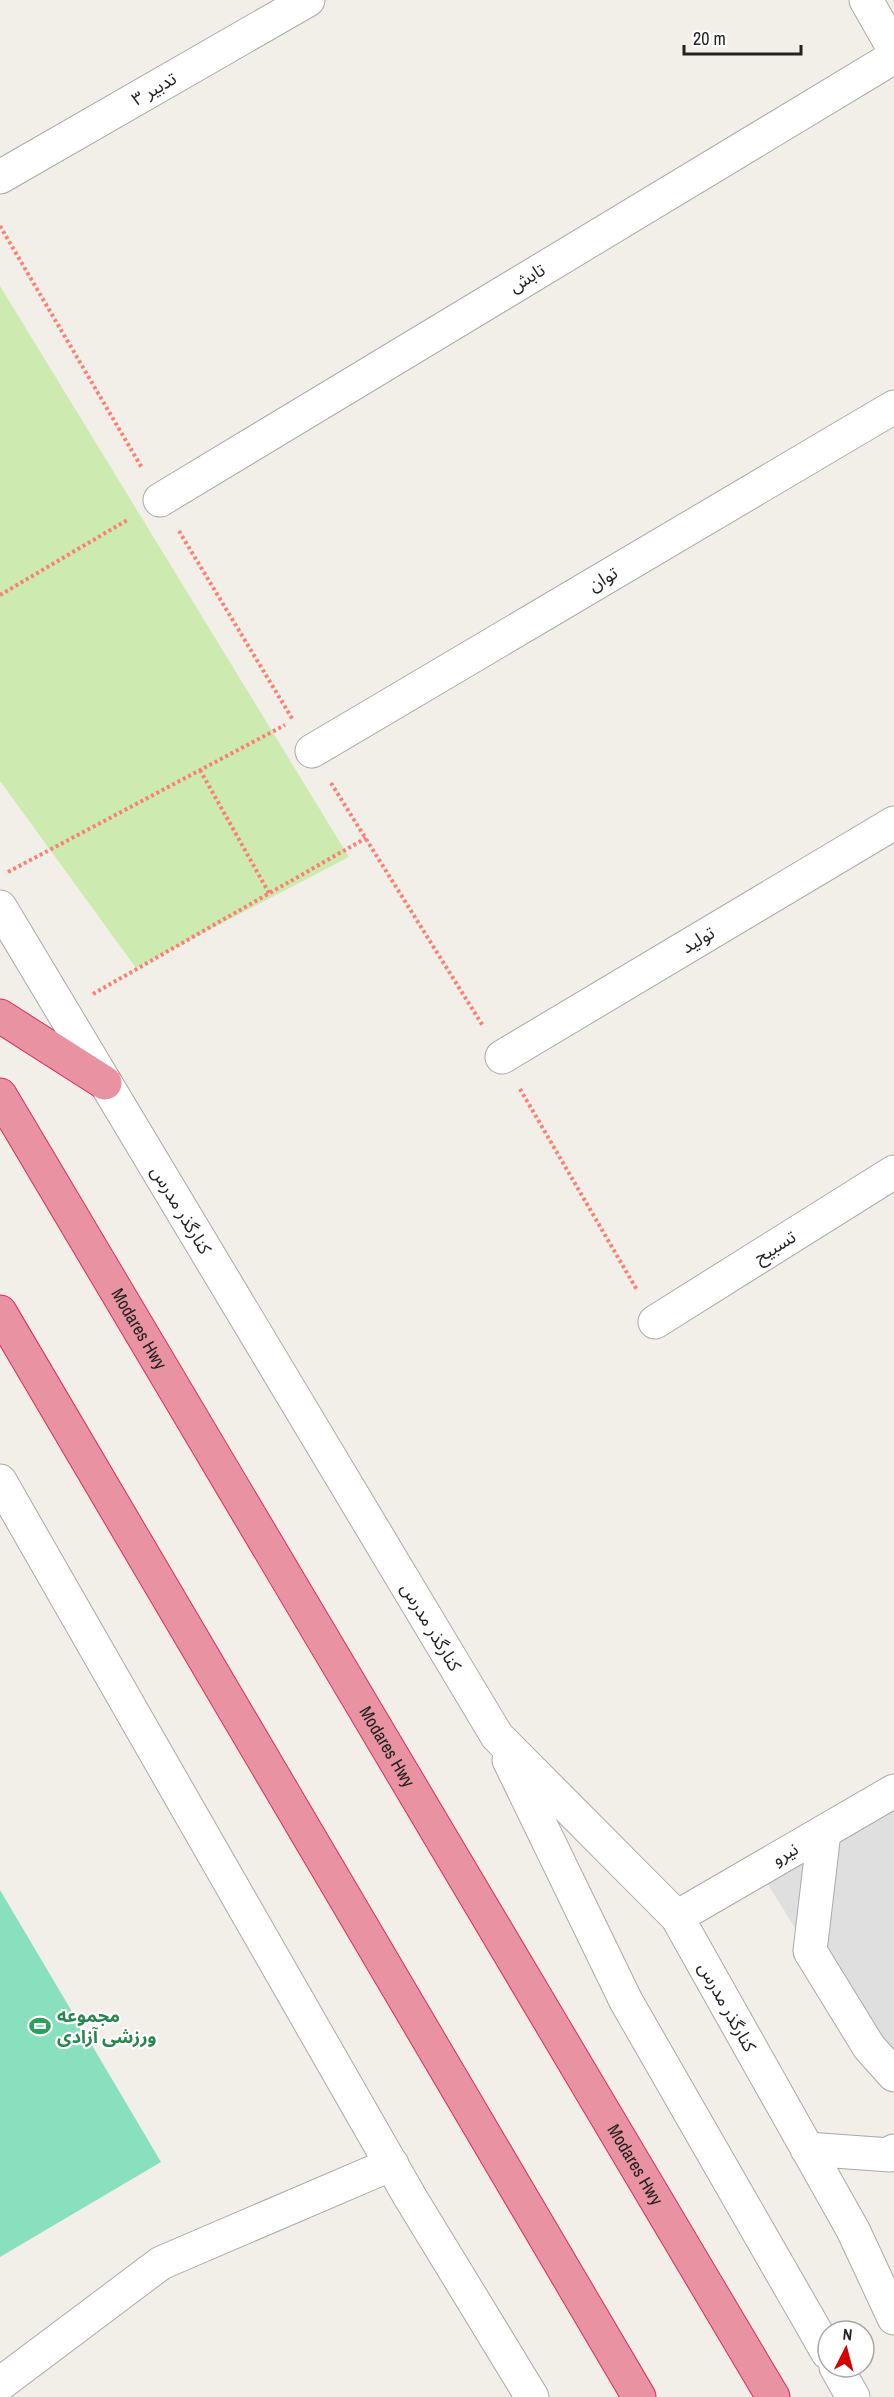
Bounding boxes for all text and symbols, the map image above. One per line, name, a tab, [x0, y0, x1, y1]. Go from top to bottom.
scale bar	[684, 18, 801, 56]
text: 20 m	[693, 26, 726, 51]
street label: تدبیر ۳	[127, 66, 181, 111]
street label: تابش	[504, 257, 550, 298]
street label: توان	[583, 560, 622, 597]
street label: تولید	[676, 920, 719, 959]
street label: کنارگذر مدرس	[145, 1161, 218, 1259]
street label: تسبیح	[749, 1224, 801, 1270]
street label: Modares Hwy	[105, 1283, 173, 1374]
street label: کنارگذر مدرس	[395, 1578, 468, 1676]
street label: Modares Hwy	[354, 1701, 422, 1792]
street label: نیرو	[767, 1836, 803, 1871]
street label: کنارگذر مدرس	[692, 1957, 763, 2057]
place label: مجموعه ورزشی آزادی	[57, 2003, 157, 2049]
sports icon: مجموعه ورزشی آزادی	[28, 2014, 52, 2038]
street label: Modares Hwy	[602, 2119, 670, 2210]
north arrow	[816, 2319, 876, 2379]
text: N	[842, 2323, 853, 2346]

